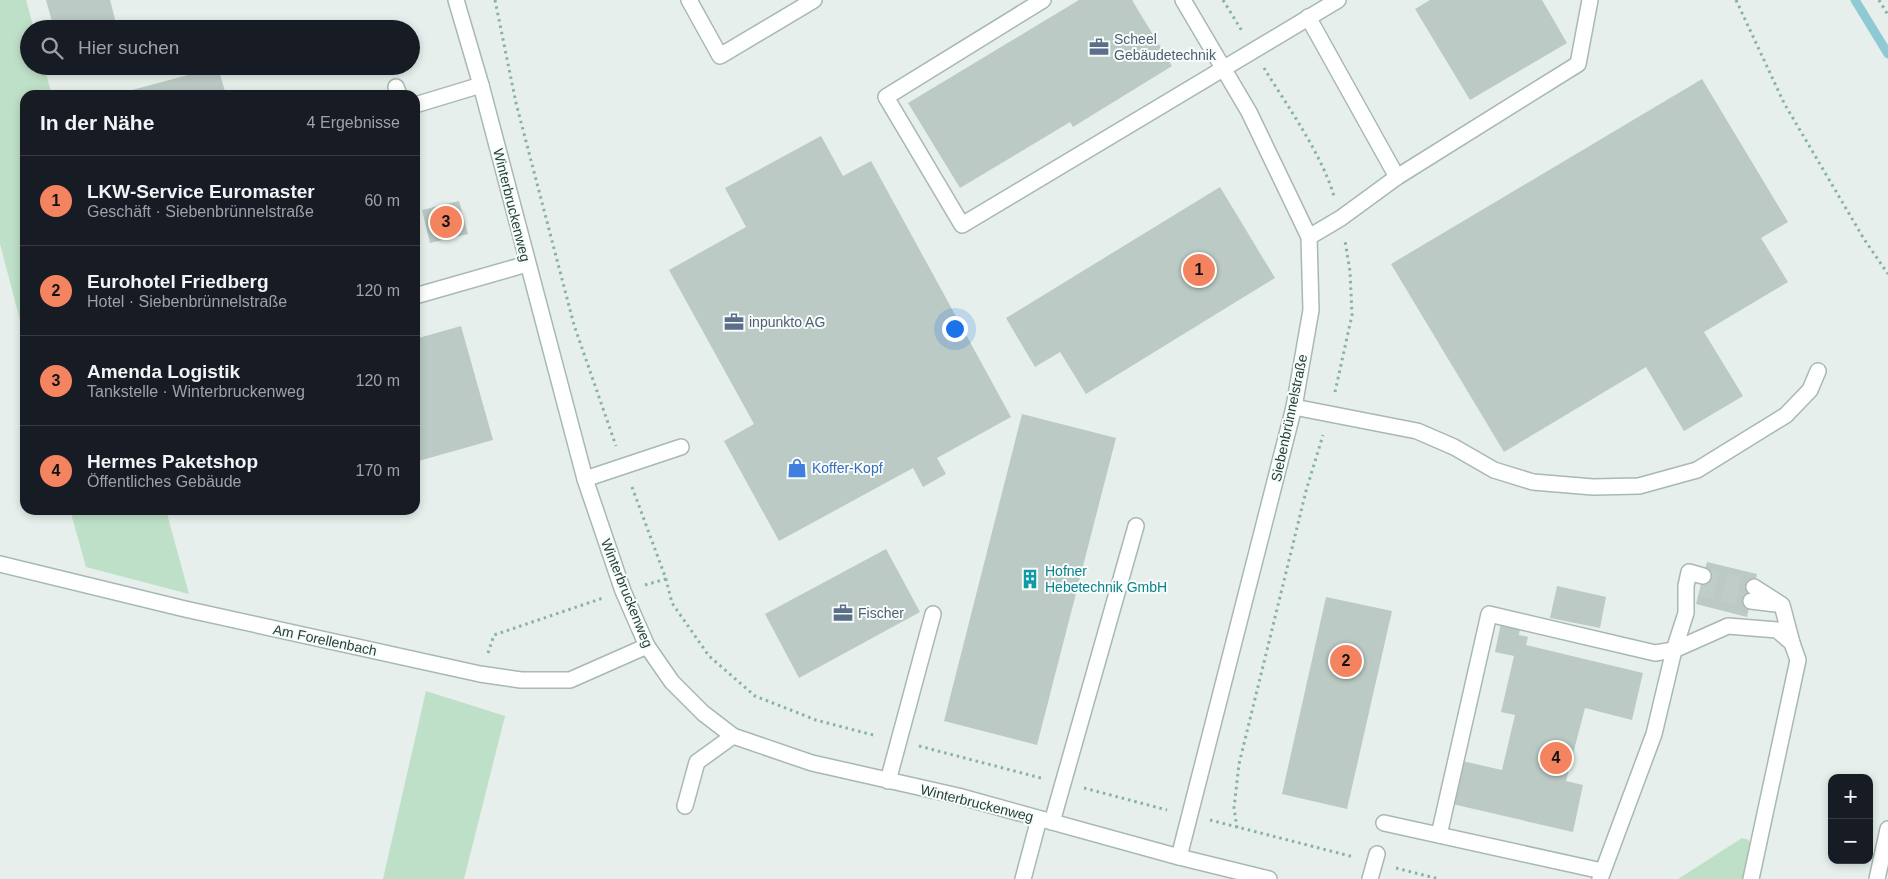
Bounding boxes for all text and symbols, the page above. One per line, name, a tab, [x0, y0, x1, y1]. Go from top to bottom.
search box	[20, 20, 420, 75]
place label: Scheel Gebäudetechnik	[1114, 31, 1217, 63]
icon: search	[38, 34, 66, 62]
office icon: Scheel Gebäudetechnik	[1088, 36, 1110, 58]
text: Hier suchen	[78, 37, 179, 58]
text: In der Nähe	[40, 111, 154, 134]
text: 4 Ergebnisse	[307, 114, 400, 131]
street label: Winterbruckenweg	[490, 147, 534, 263]
text: LKW-Service Euromaster	[87, 181, 315, 202]
text: 1	[52, 192, 60, 209]
text: 60 m	[364, 192, 400, 209]
text: Geschäft · Siebenbrünnelstraße	[87, 203, 314, 220]
pin: 3	[430, 203, 462, 241]
pin: 1	[1183, 251, 1215, 289]
text: Eurohotel Friedberg	[87, 271, 269, 292]
text: 2	[52, 282, 60, 299]
text: 120 m	[356, 282, 400, 299]
text: Hotel · Siebenbrünnelstraße	[87, 293, 287, 310]
office icon: inpunkto AG	[723, 311, 745, 333]
place label: inpunkto AG	[749, 314, 825, 330]
your location	[942, 316, 968, 342]
street label: Siebenbrünnelstraße	[1268, 353, 1310, 483]
text: Amenda Logistik	[87, 361, 240, 382]
text: 3	[52, 372, 60, 389]
text: 120 m	[356, 372, 400, 389]
text: Tankstelle · Winterbruckenweg	[87, 383, 305, 400]
text: Hermes Paketshop	[87, 451, 258, 472]
shop icon: Koffer-Kopf	[786, 457, 808, 479]
place label: Koffer-Kopf	[812, 460, 883, 476]
text: 4	[52, 462, 60, 479]
text: 170 m	[356, 462, 400, 479]
text: Öffentliches Gebäude	[87, 473, 241, 490]
street label: Winterbruckenweg	[598, 536, 656, 650]
place label: Hofner Hebetechnik GmbH	[1045, 563, 1167, 595]
building icon: Hofner Hebetechnik GmbH	[1019, 568, 1041, 590]
office icon: Fischer	[832, 602, 854, 624]
place label: Fischer	[858, 605, 904, 621]
street label: Am Forellenbach	[272, 621, 378, 659]
pin: 2	[1330, 642, 1362, 680]
pin: 4	[1540, 739, 1572, 777]
map controls	[1828, 774, 1873, 864]
button: +	[1828, 774, 1873, 819]
street label: Winterbruckenweg	[919, 781, 1035, 825]
button: −	[1828, 819, 1873, 864]

